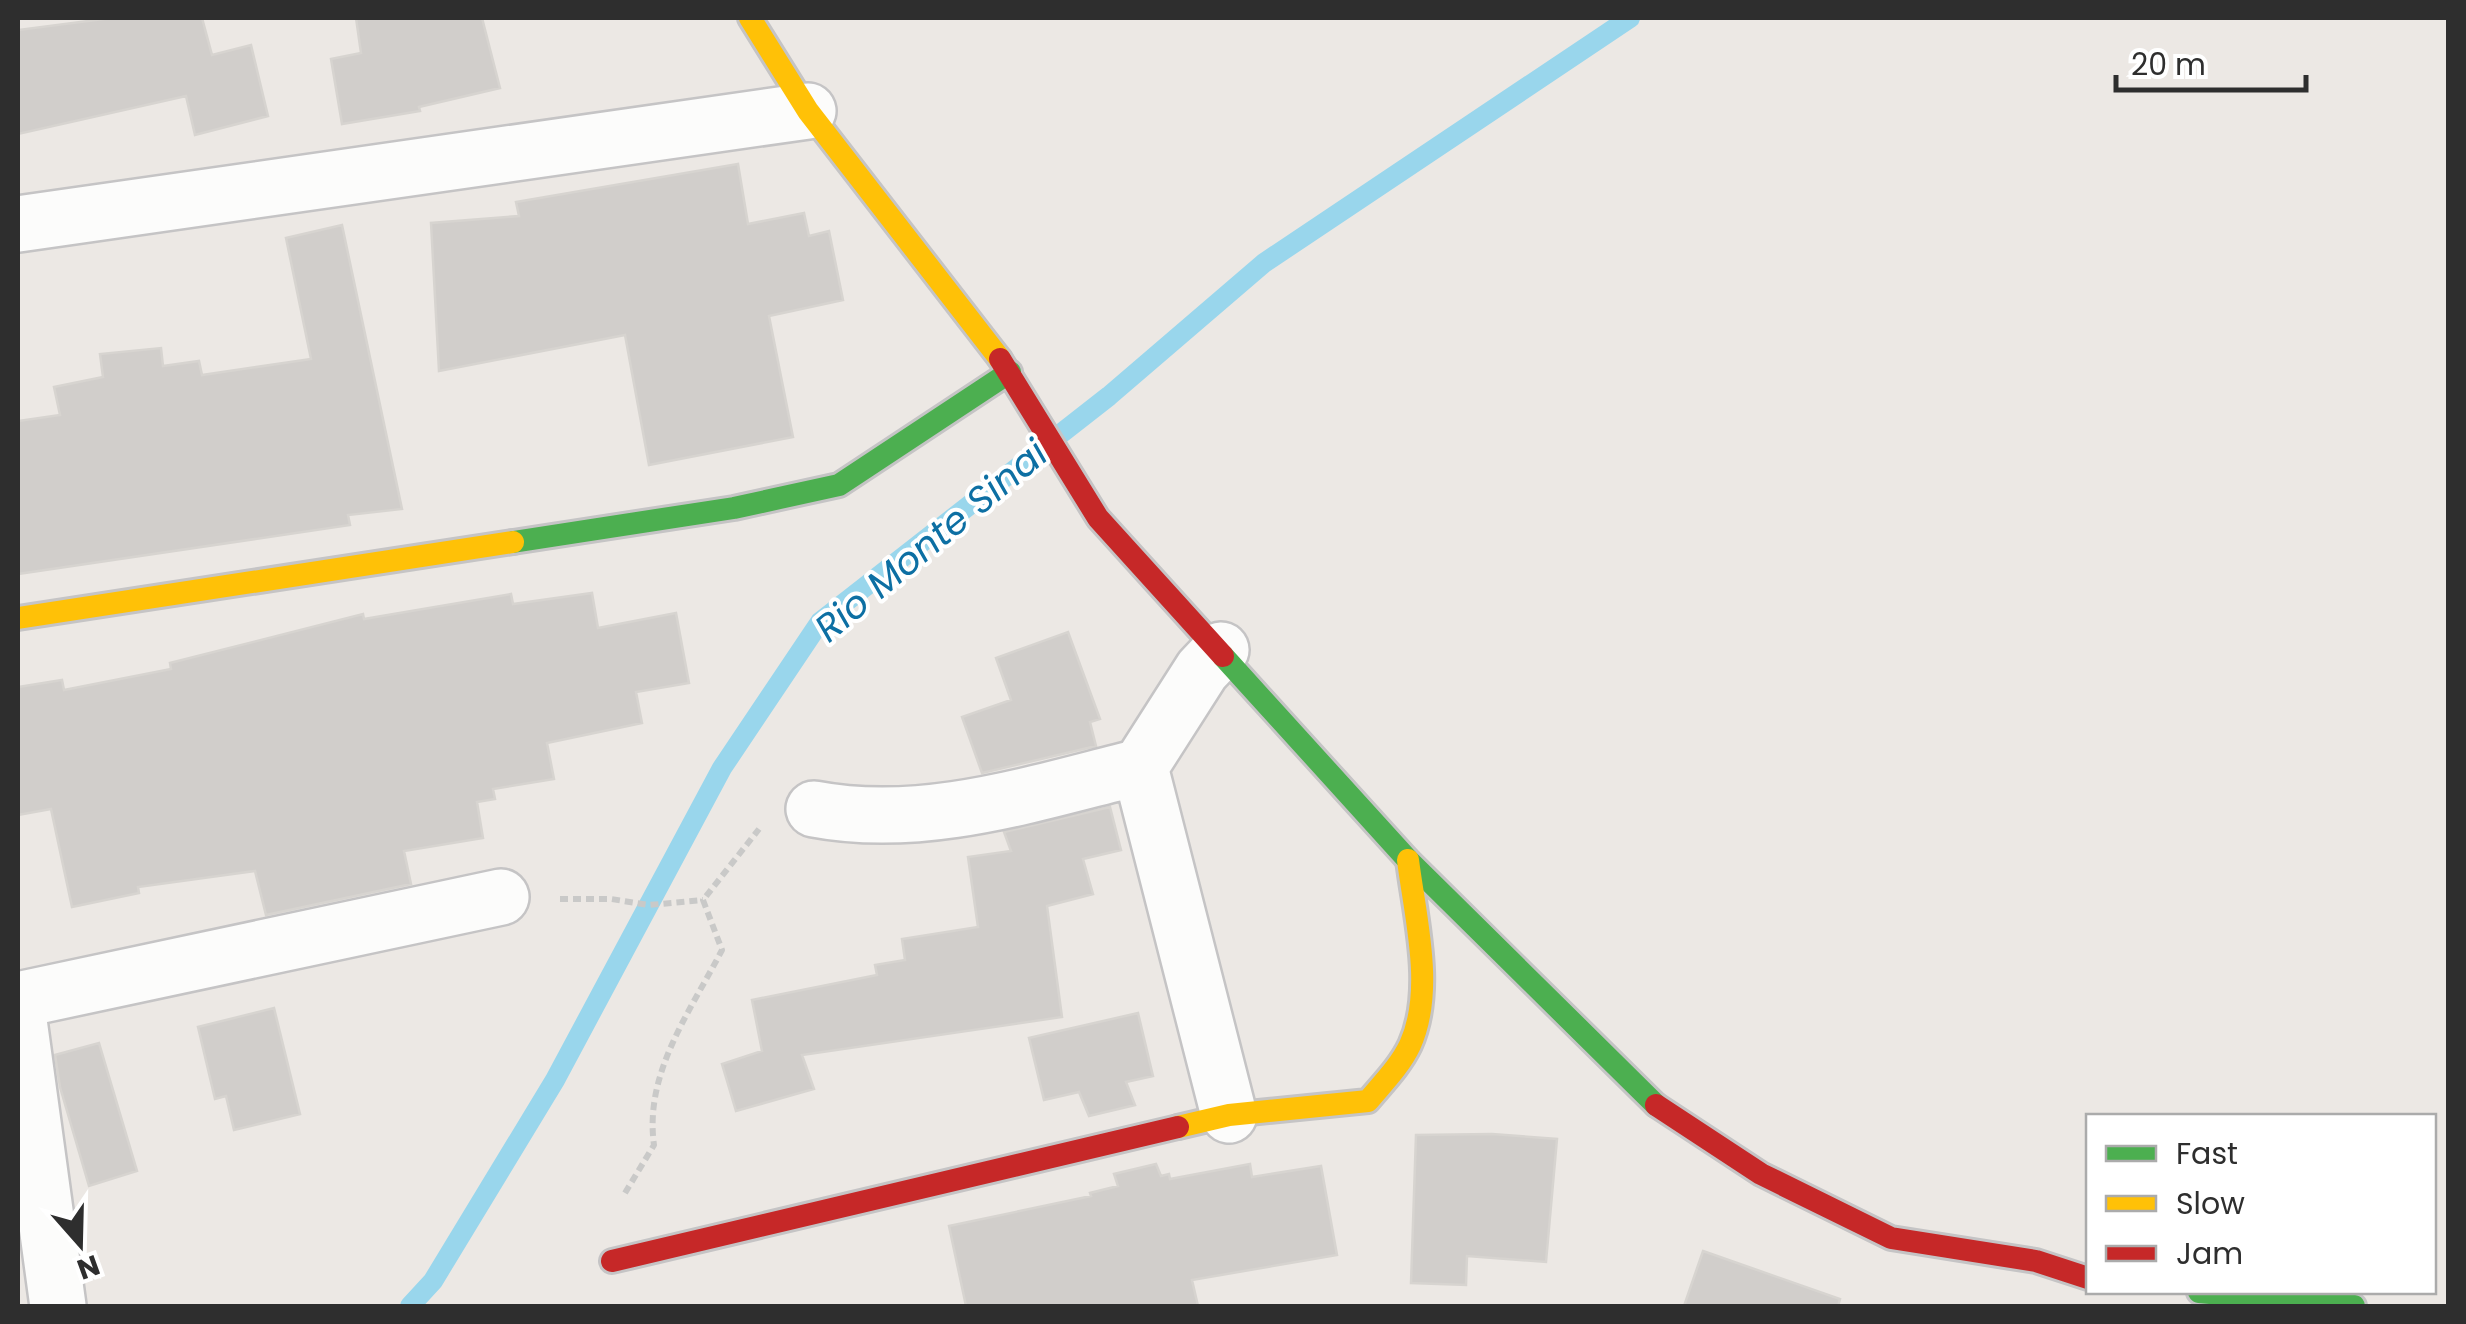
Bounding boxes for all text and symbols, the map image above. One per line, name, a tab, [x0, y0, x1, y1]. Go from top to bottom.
scale bar	[2116, 30, 2306, 92]
text: 20 m	[2131, 43, 2206, 86]
water label: Rio Monte Sinai	[803, 427, 1059, 654]
legend	[2086, 1114, 2436, 1294]
text: Fast	[2176, 1132, 2238, 1175]
text: Slow	[2176, 1182, 2245, 1225]
north arrow	[30, 1194, 130, 1294]
text: Jam	[2176, 1232, 2243, 1275]
text: N	[72, 1245, 105, 1289]

